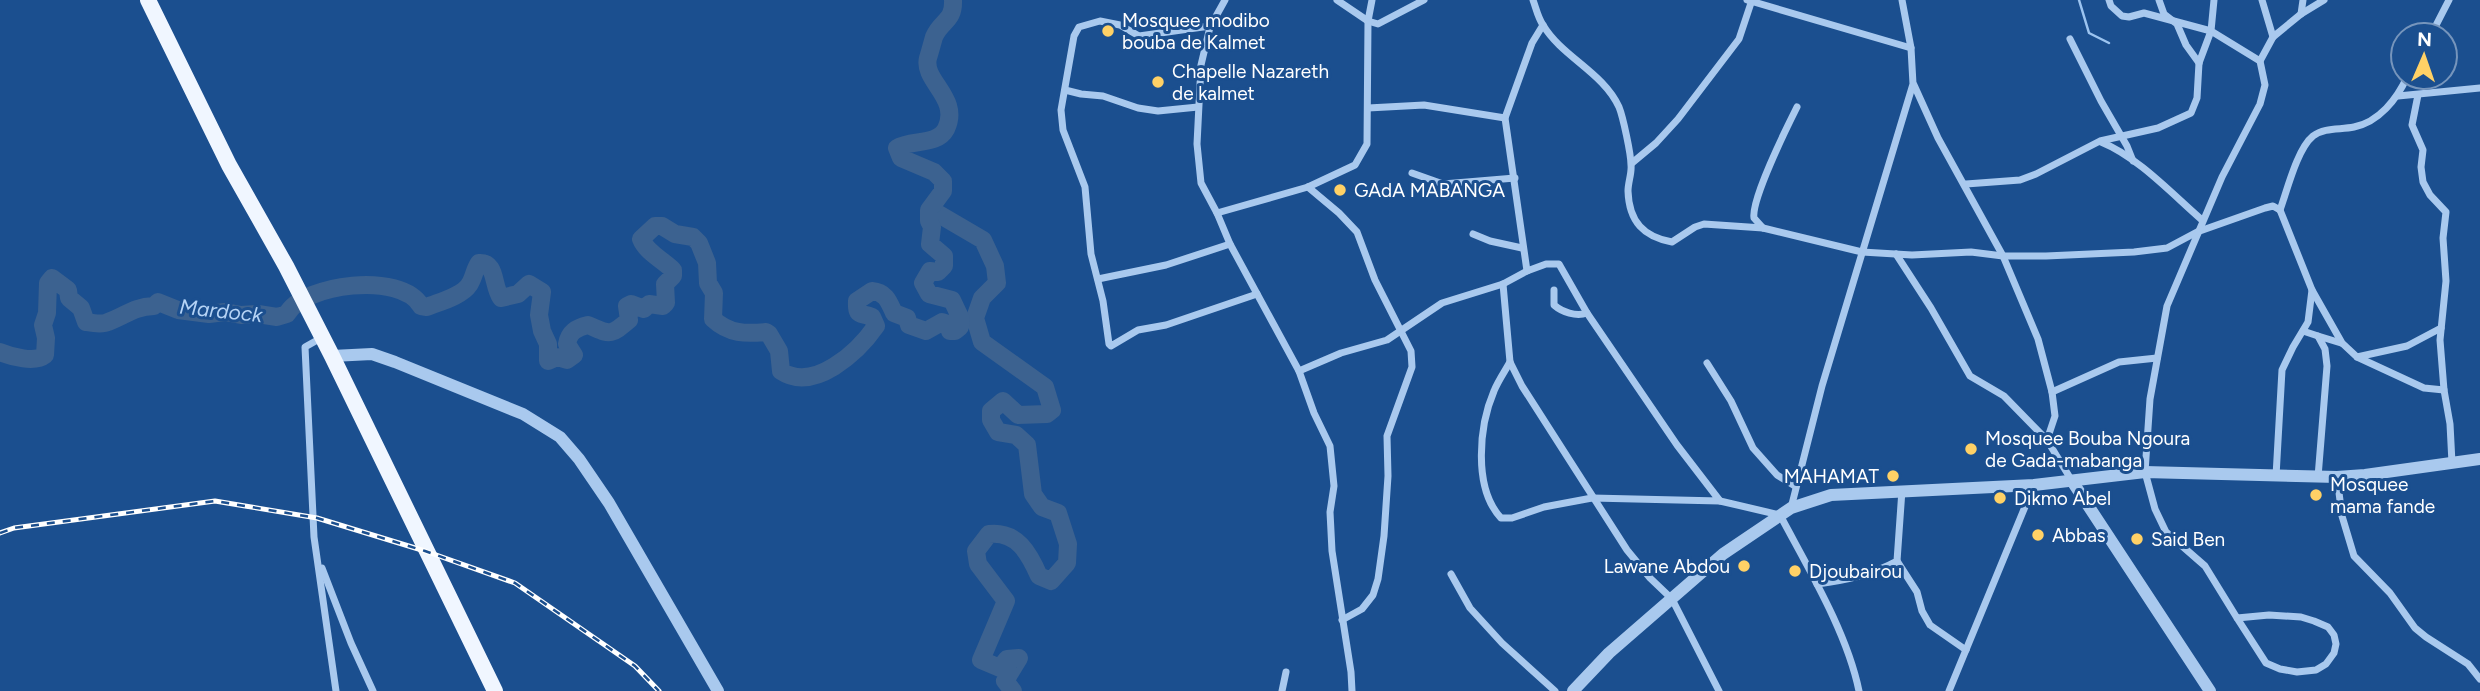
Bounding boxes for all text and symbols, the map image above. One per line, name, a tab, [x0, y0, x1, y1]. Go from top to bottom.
place label: Mosquee modibo bouba de Kalmet	[1122, 9, 1270, 54]
north arrow	[2389, 21, 2459, 91]
marker: Mosquee modibo bouba de Kalmet	[1100, 23, 1116, 39]
text: N	[2417, 28, 2432, 51]
place label: Chapelle Nazareth de kalmet	[1172, 60, 1329, 105]
marker: Chapelle Nazareth de kalmet	[1150, 74, 1166, 90]
place label: GAdA MABANGA	[1354, 179, 1505, 202]
marker: GAdA MABANGA	[1332, 182, 1348, 198]
water label: Mardock	[178, 294, 265, 327]
place label: Mosquee Bouba Ngoura de Gada-mabanga	[1985, 427, 2190, 472]
marker: Mosquee Bouba Ngoura de Gada-mabanga	[1963, 441, 1979, 457]
place label: MAHAMAT	[1784, 465, 1880, 488]
marker: MAHAMAT	[1885, 468, 1901, 484]
place label: Mosquee mama fande	[2330, 473, 2435, 518]
place label: Dikmo Abel	[2014, 487, 2111, 510]
marker: Mosquee mama fande	[2308, 487, 2324, 503]
marker: Dikmo Abel	[1992, 490, 2008, 506]
place label: Abbas	[2052, 524, 2106, 547]
marker: Abbas	[2030, 527, 2046, 543]
place label: Said Ben	[2151, 528, 2225, 551]
marker: Said Ben	[2129, 531, 2145, 547]
place label: Lawane Abdou	[1604, 555, 1730, 578]
marker: Lawane Abdou	[1736, 558, 1752, 574]
place label: Djoubairou	[1809, 560, 1902, 583]
marker: Djoubairou	[1787, 563, 1803, 579]

